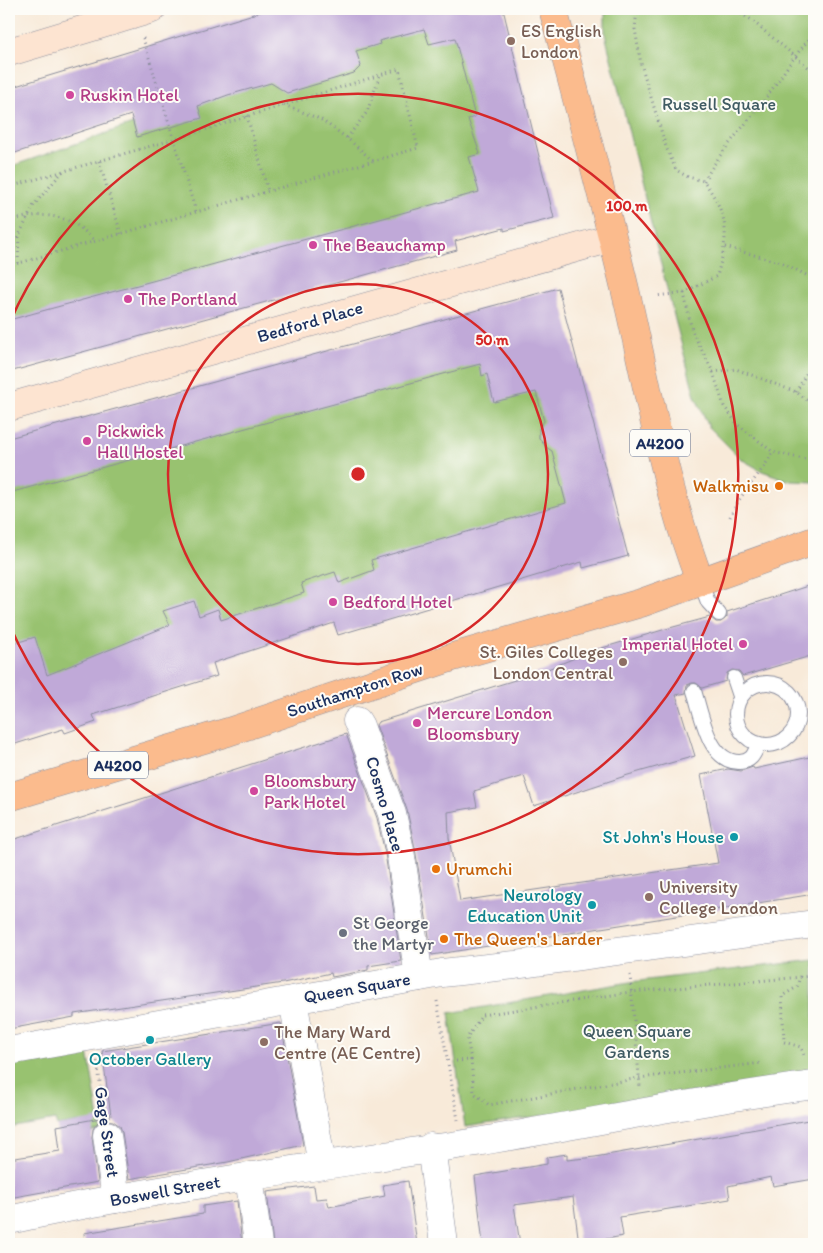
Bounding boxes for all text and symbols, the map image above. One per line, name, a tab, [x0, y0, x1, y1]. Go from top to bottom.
place label: ES English London	[521, 20, 601, 63]
marker: ES English London	[505, 35, 517, 47]
place label: Ruskin Hotel	[80, 84, 179, 106]
marker: Ruskin Hotel	[64, 89, 76, 101]
park label: Russell Square	[662, 93, 776, 115]
text: 100 m	[606, 197, 648, 215]
place label: The Beauchamp	[323, 234, 446, 256]
marker: The Beauchamp	[307, 239, 319, 251]
place label: The Portland	[138, 288, 237, 310]
marker: The Portland	[122, 293, 134, 305]
street label: Bedford Place	[255, 296, 365, 348]
text: 50 m	[475, 331, 509, 349]
place label: Pickwick Hall Hostel	[97, 420, 183, 463]
road number: A4200	[630, 429, 690, 456]
marker: Pickwick Hall Hostel	[81, 435, 93, 447]
centre of rings	[349, 465, 367, 483]
place label: Walkmisu	[693, 475, 769, 497]
marker: Walkmisu	[773, 480, 785, 492]
place label: Bedford Hotel	[343, 591, 452, 613]
marker: Bedford Hotel	[327, 596, 339, 608]
place label: Imperial Hotel	[621, 633, 733, 655]
marker: Imperial Hotel	[737, 638, 749, 650]
place label: St. Giles Colleges London Central	[480, 641, 613, 684]
marker: St. Giles Colleges London Central	[617, 656, 629, 668]
street label: Southampton Row	[284, 658, 426, 722]
place label: Mercure London Bloomsbury	[427, 702, 552, 745]
marker: Mercure London Bloomsbury	[411, 717, 423, 729]
road number: A4200	[88, 752, 148, 778]
street label: Cosmo Place	[361, 754, 409, 854]
place label: Bloomsbury Park Hotel	[264, 770, 357, 813]
marker: Bloomsbury Park Hotel	[248, 785, 260, 797]
place label: St John's House	[603, 826, 724, 848]
marker: St John's House	[728, 831, 740, 843]
place label: Urumchi	[446, 858, 512, 880]
marker: Urumchi	[430, 863, 442, 875]
place label: University College London	[659, 876, 778, 919]
place label: Neurology Education Unit	[467, 884, 583, 927]
marker: University College London	[643, 891, 655, 903]
marker: Neurology Education Unit	[586, 899, 598, 911]
place label: St George the Martyr	[353, 912, 435, 955]
marker: St George the Martyr	[337, 927, 349, 939]
place label: The Queen's Larder	[454, 928, 603, 950]
marker: The Queen's Larder	[438, 933, 450, 945]
street label: Queen Square	[302, 968, 412, 1008]
park label: Queen Square Gardens	[583, 1020, 691, 1063]
place label: The Mary Ward Centre (AE Centre)	[274, 1021, 421, 1064]
marker: October Gallery	[144, 1034, 156, 1046]
marker: The Mary Ward Centre (AE Centre)	[258, 1036, 270, 1048]
place label: October Gallery	[89, 1048, 212, 1070]
street label: Gage Street	[90, 1085, 124, 1179]
street label: Boswell Street	[108, 1170, 222, 1212]

